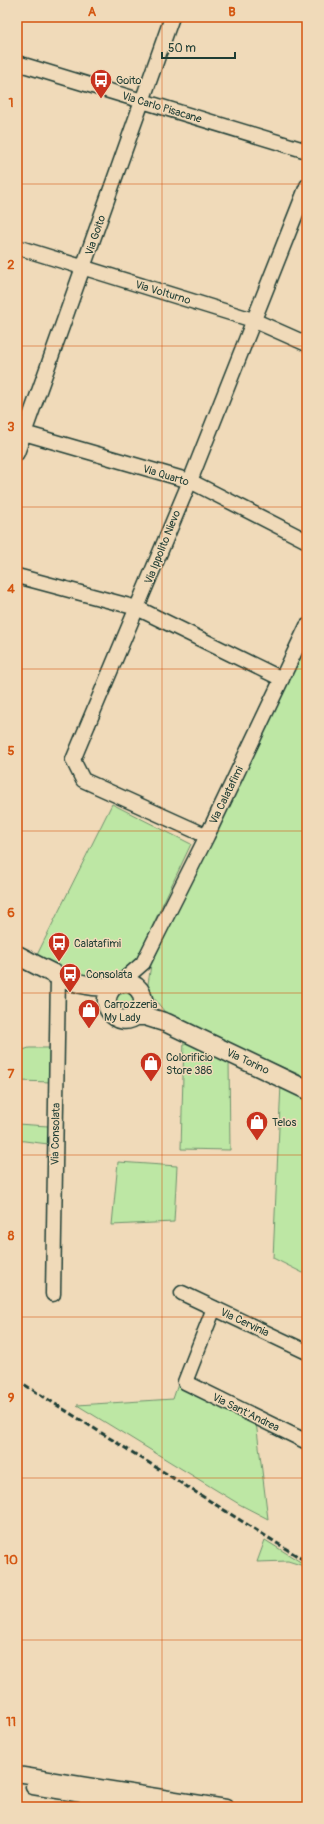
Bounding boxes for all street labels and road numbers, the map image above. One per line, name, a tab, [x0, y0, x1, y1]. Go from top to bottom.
street label: Via Carlo Pisacane	[120, 89, 204, 126]
street label: Via Goito	[83, 213, 108, 257]
street label: Via Volturno	[133, 278, 192, 307]
street label: Via Quarto	[141, 462, 191, 489]
street label: Via Ippolito Nievo	[142, 508, 183, 586]
street label: Via Calatafimi	[207, 764, 246, 826]
street label: Via Torino	[224, 1046, 271, 1077]
street label: Via Consolata	[48, 1103, 63, 1165]
street label: Via Cervinia	[218, 1306, 271, 1339]
street label: Via Sant'Andrea	[210, 1391, 281, 1434]

